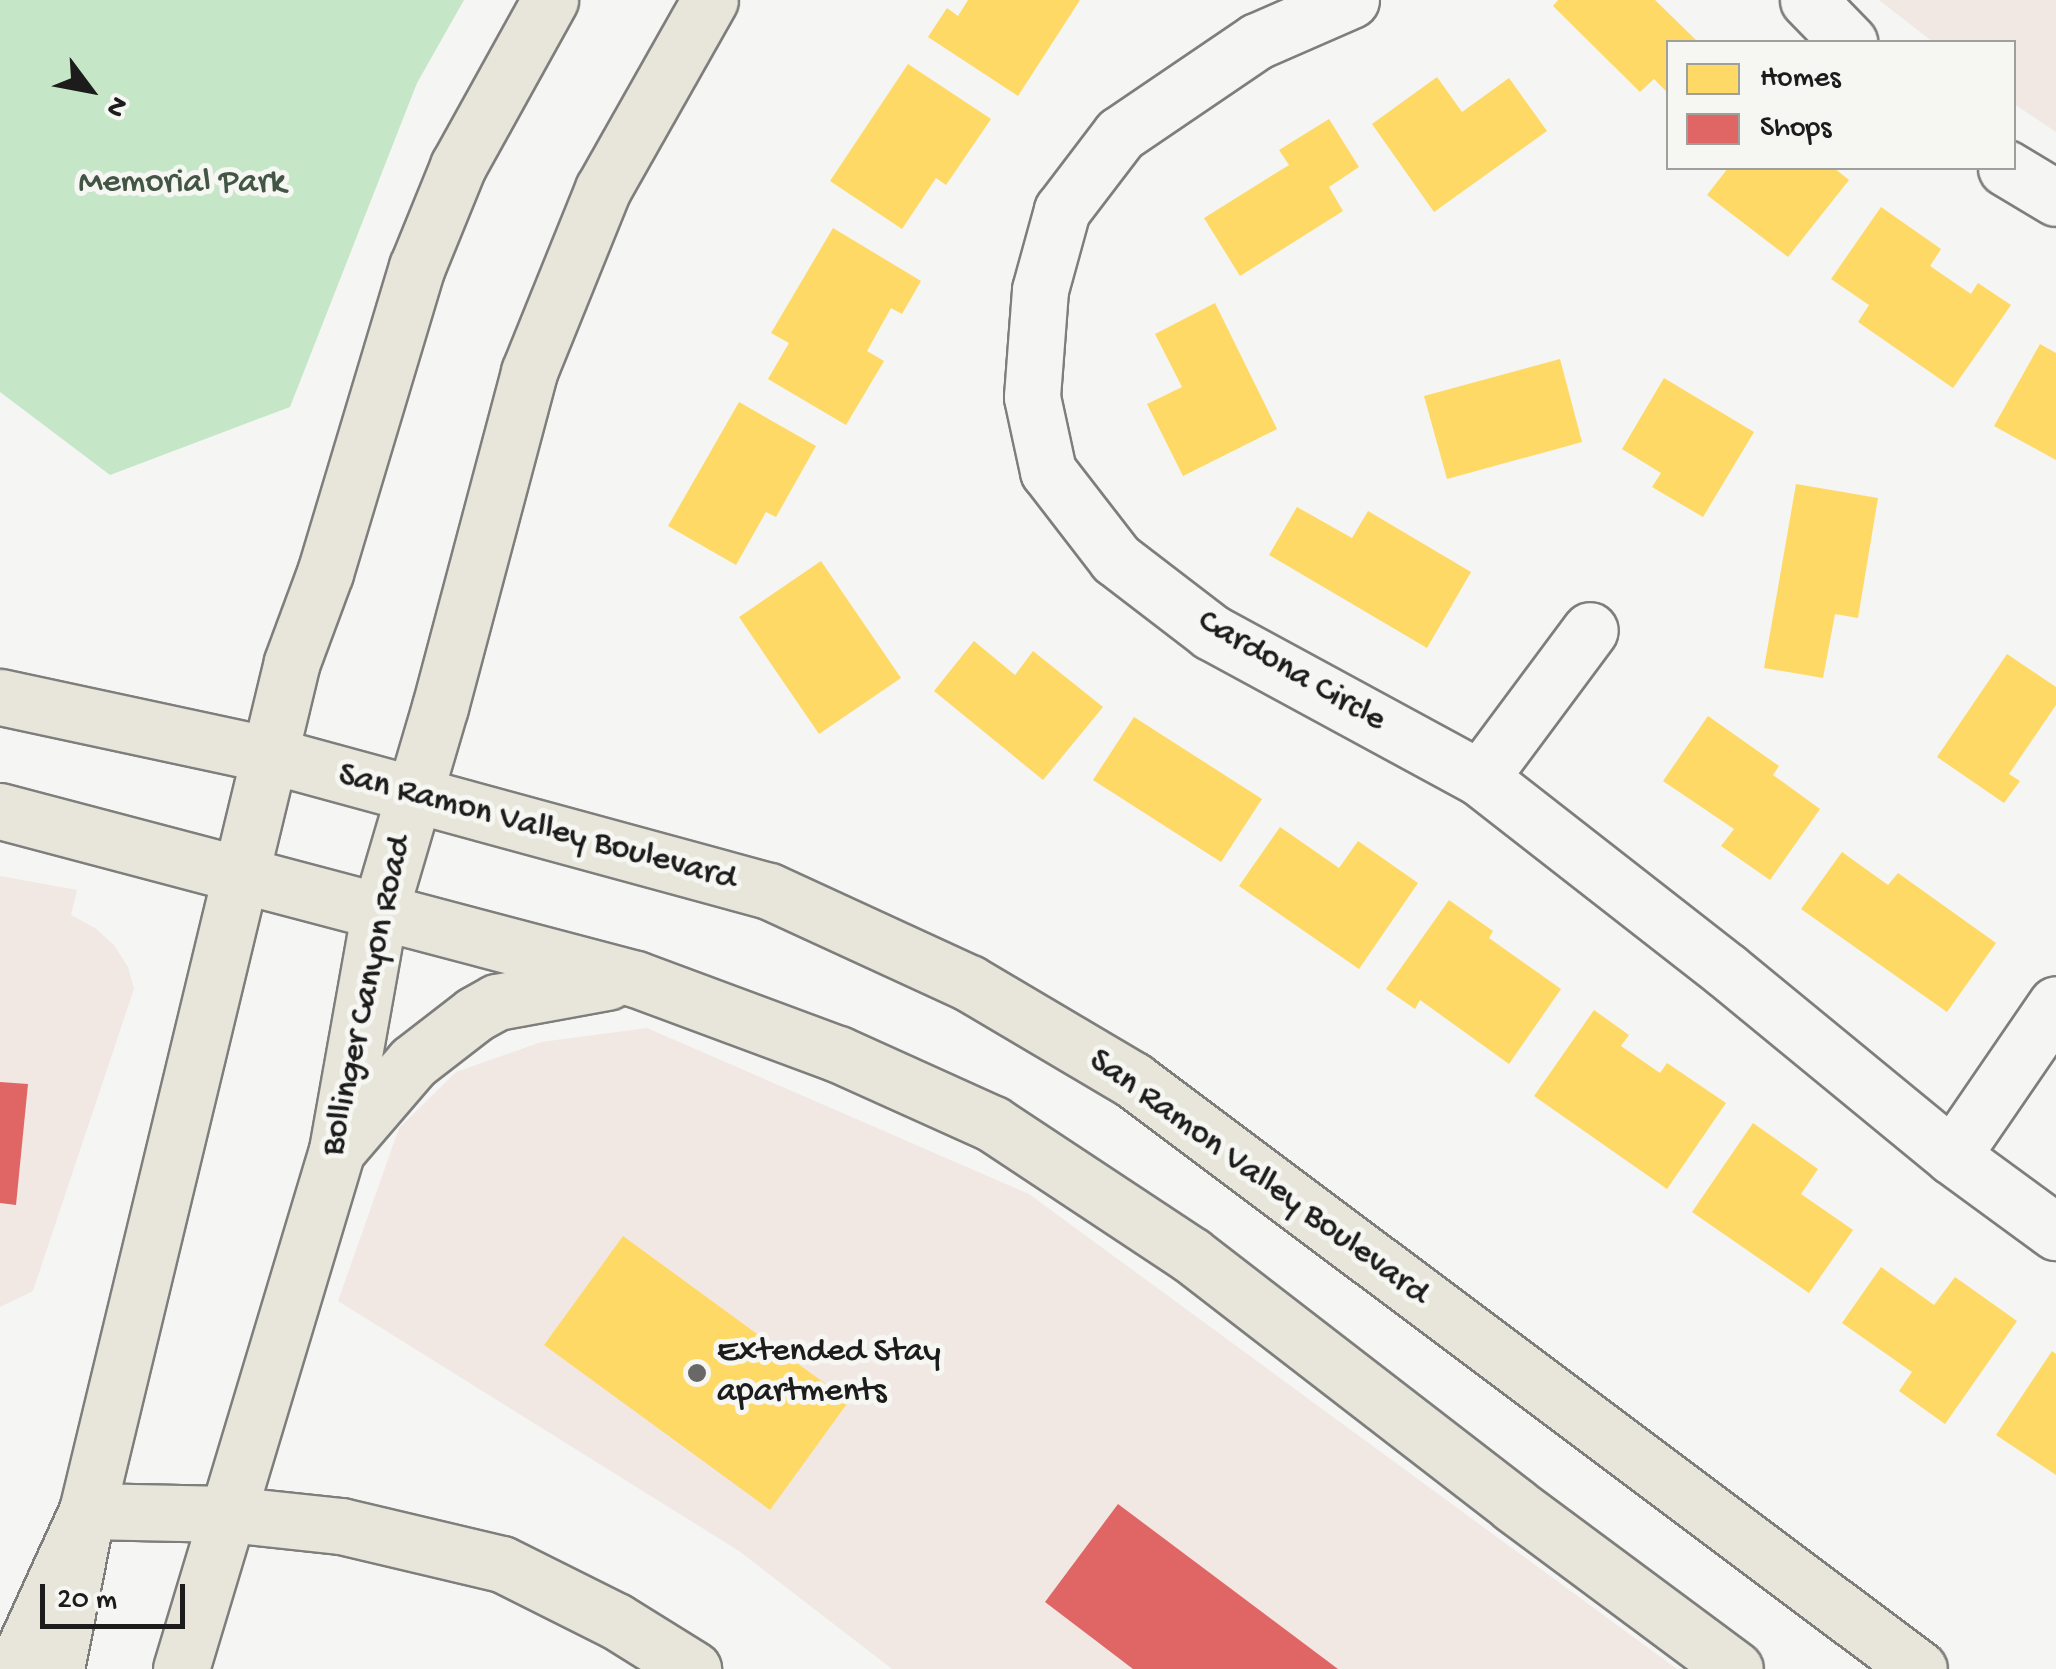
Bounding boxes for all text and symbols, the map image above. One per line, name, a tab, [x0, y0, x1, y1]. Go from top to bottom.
north arrow	[40, 40, 140, 140]
legend	[1666, 40, 2016, 170]
text: Homes	[1760, 62, 1841, 97]
text: N	[97, 90, 135, 123]
text: Shops	[1760, 112, 1831, 147]
park label: Memorial Park	[78, 163, 286, 205]
street label: Cardona Circle	[1189, 601, 1393, 743]
street label: San Ramon Valley Boulevard	[333, 755, 741, 901]
street label: Bollinger Canyon Road	[314, 832, 422, 1160]
street label: San Ramon Valley Boulevard	[1080, 1040, 1436, 1316]
place label: Extended Stay apartments	[717, 1332, 941, 1414]
marker: Extended Stay apartments	[686, 1362, 708, 1384]
scale bar	[45, 1564, 190, 1626]
text: 20 m	[57, 1584, 117, 1619]

